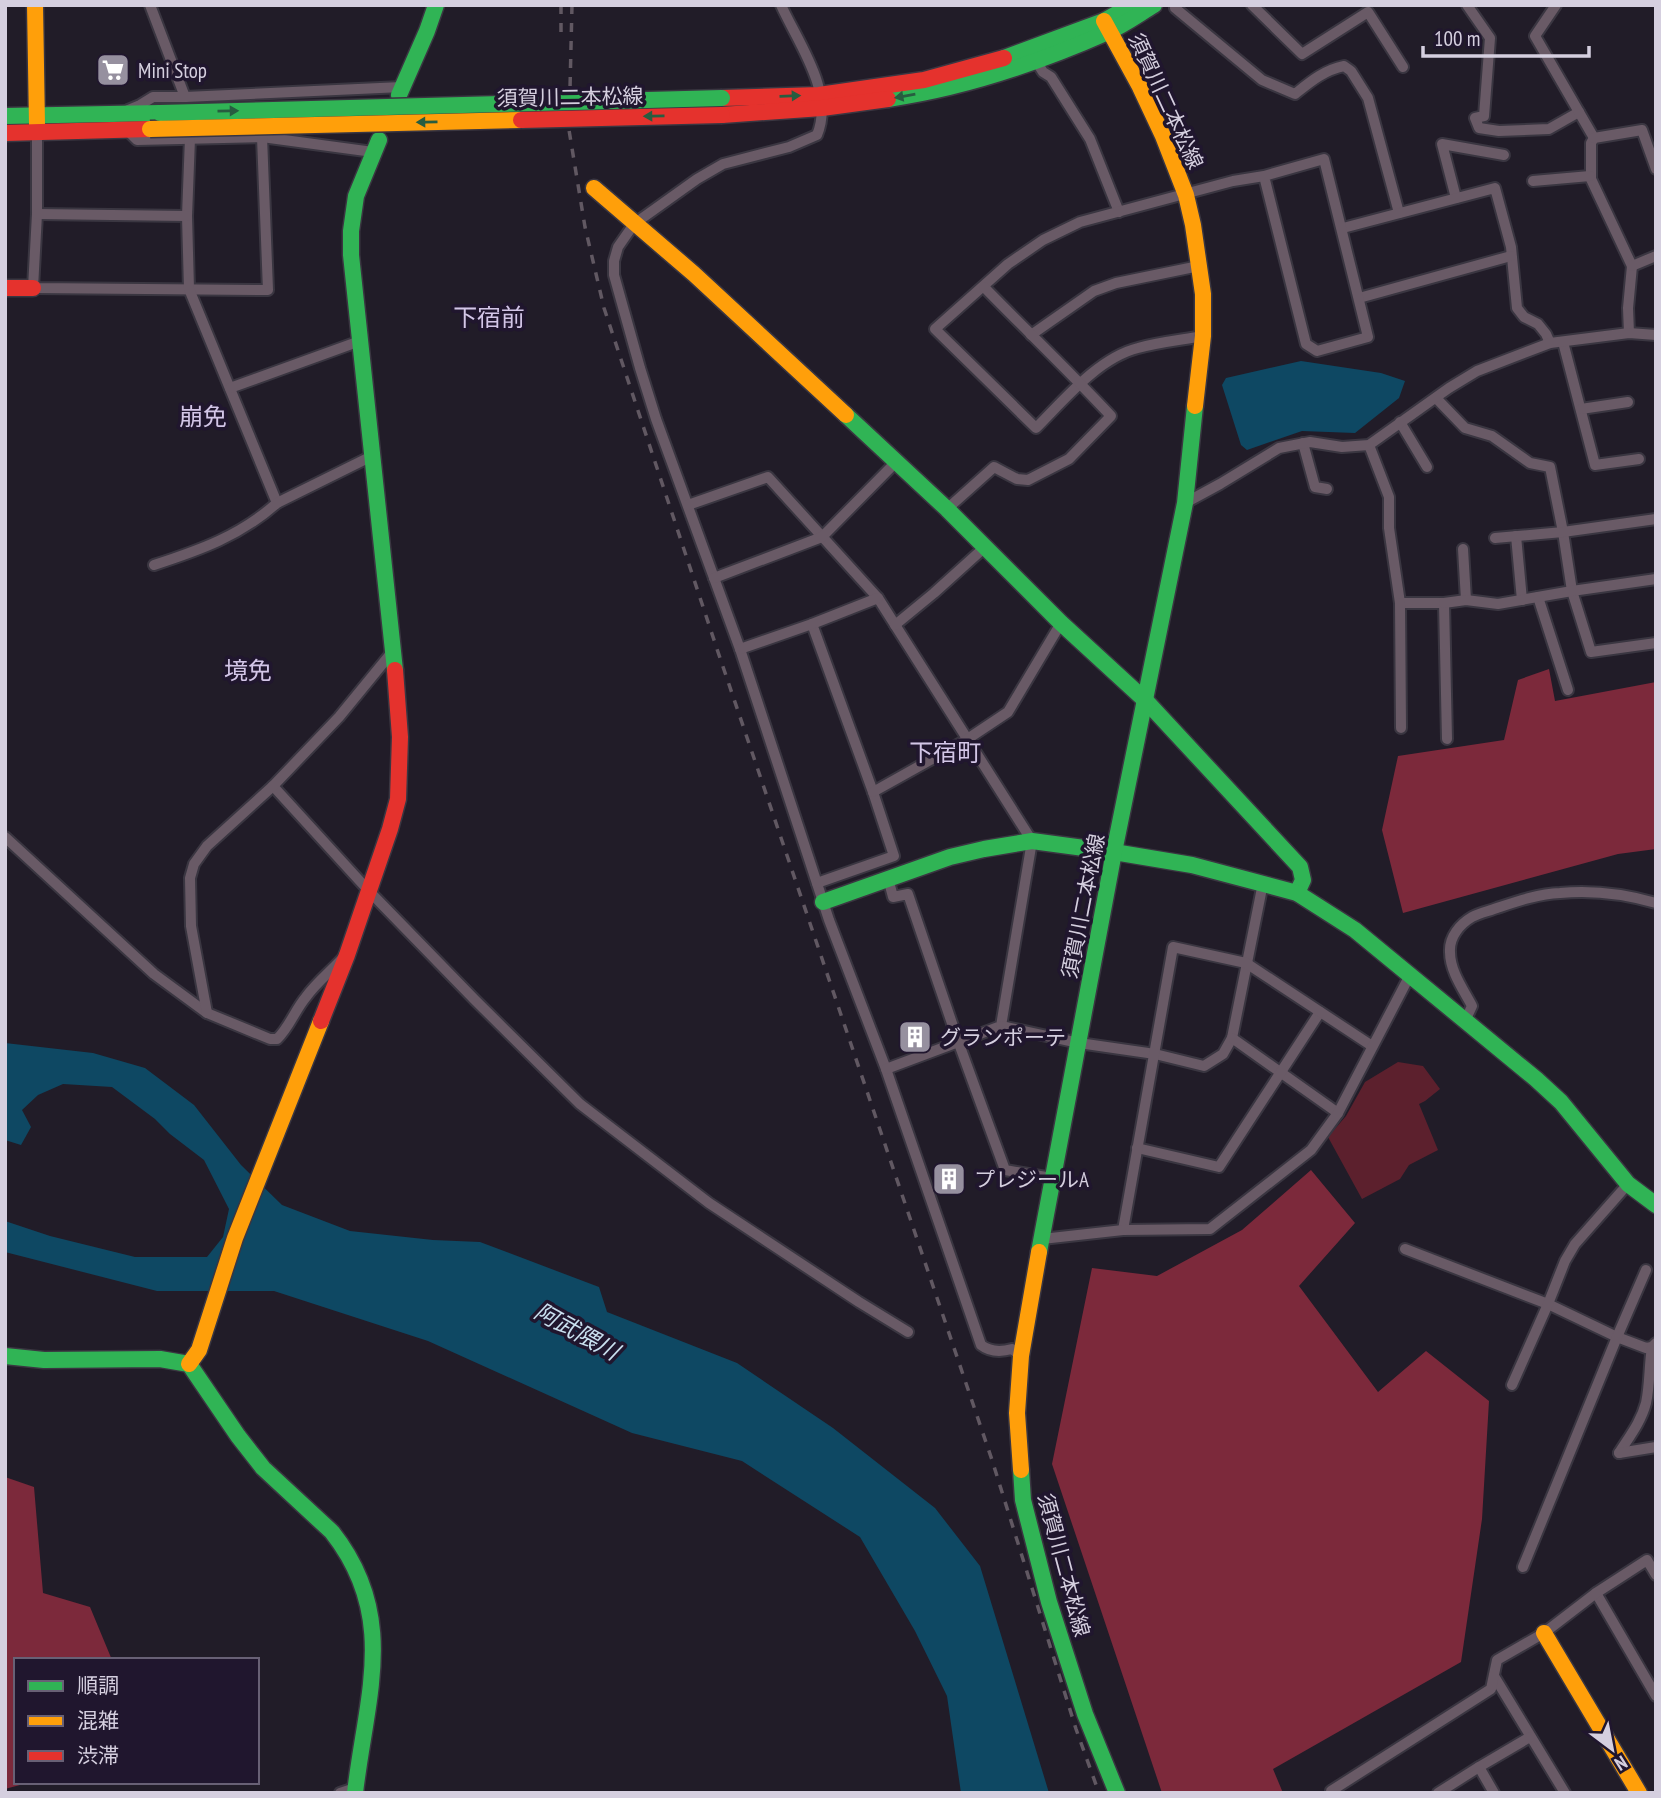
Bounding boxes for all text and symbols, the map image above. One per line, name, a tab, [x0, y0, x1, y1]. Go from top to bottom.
scale bar	[1423, 14, 1589, 58]
text: 100 m	[1434, 25, 1480, 52]
street label: 須賀川二本松線	[1123, 29, 1209, 173]
supermarket icon: Mini Stop	[94, 51, 132, 89]
place label: Mini Stop	[138, 57, 207, 84]
street label: 須賀川二本松線	[496, 82, 644, 112]
one-way arrow	[779, 90, 801, 102]
one-way arrow	[894, 91, 916, 102]
one-way arrow	[218, 105, 240, 116]
one-way arrow	[643, 111, 665, 122]
one-way arrow	[415, 116, 437, 128]
district label: 下宿前	[453, 302, 525, 333]
district label: 崩免	[179, 401, 227, 432]
district label: 境免	[224, 655, 272, 686]
district label: 下宿町	[909, 737, 981, 768]
street label: 須賀川二本松線	[1056, 831, 1110, 981]
building icon: グランポーテ	[896, 1018, 934, 1056]
place label: グランポーテ	[940, 1024, 1066, 1051]
building icon: プレジールA	[930, 1160, 968, 1198]
place label: プレジールA	[974, 1166, 1089, 1193]
water label: 阿武隈川	[530, 1296, 627, 1367]
street label: 須賀川二本松線	[1032, 1491, 1096, 1639]
legend	[14, 1658, 259, 1784]
text: 順調	[77, 1672, 119, 1699]
text: 混雑	[77, 1707, 119, 1734]
north arrow	[1577, 1714, 1647, 1784]
text: 渋滞	[77, 1742, 119, 1769]
text: N	[1610, 1751, 1632, 1776]

